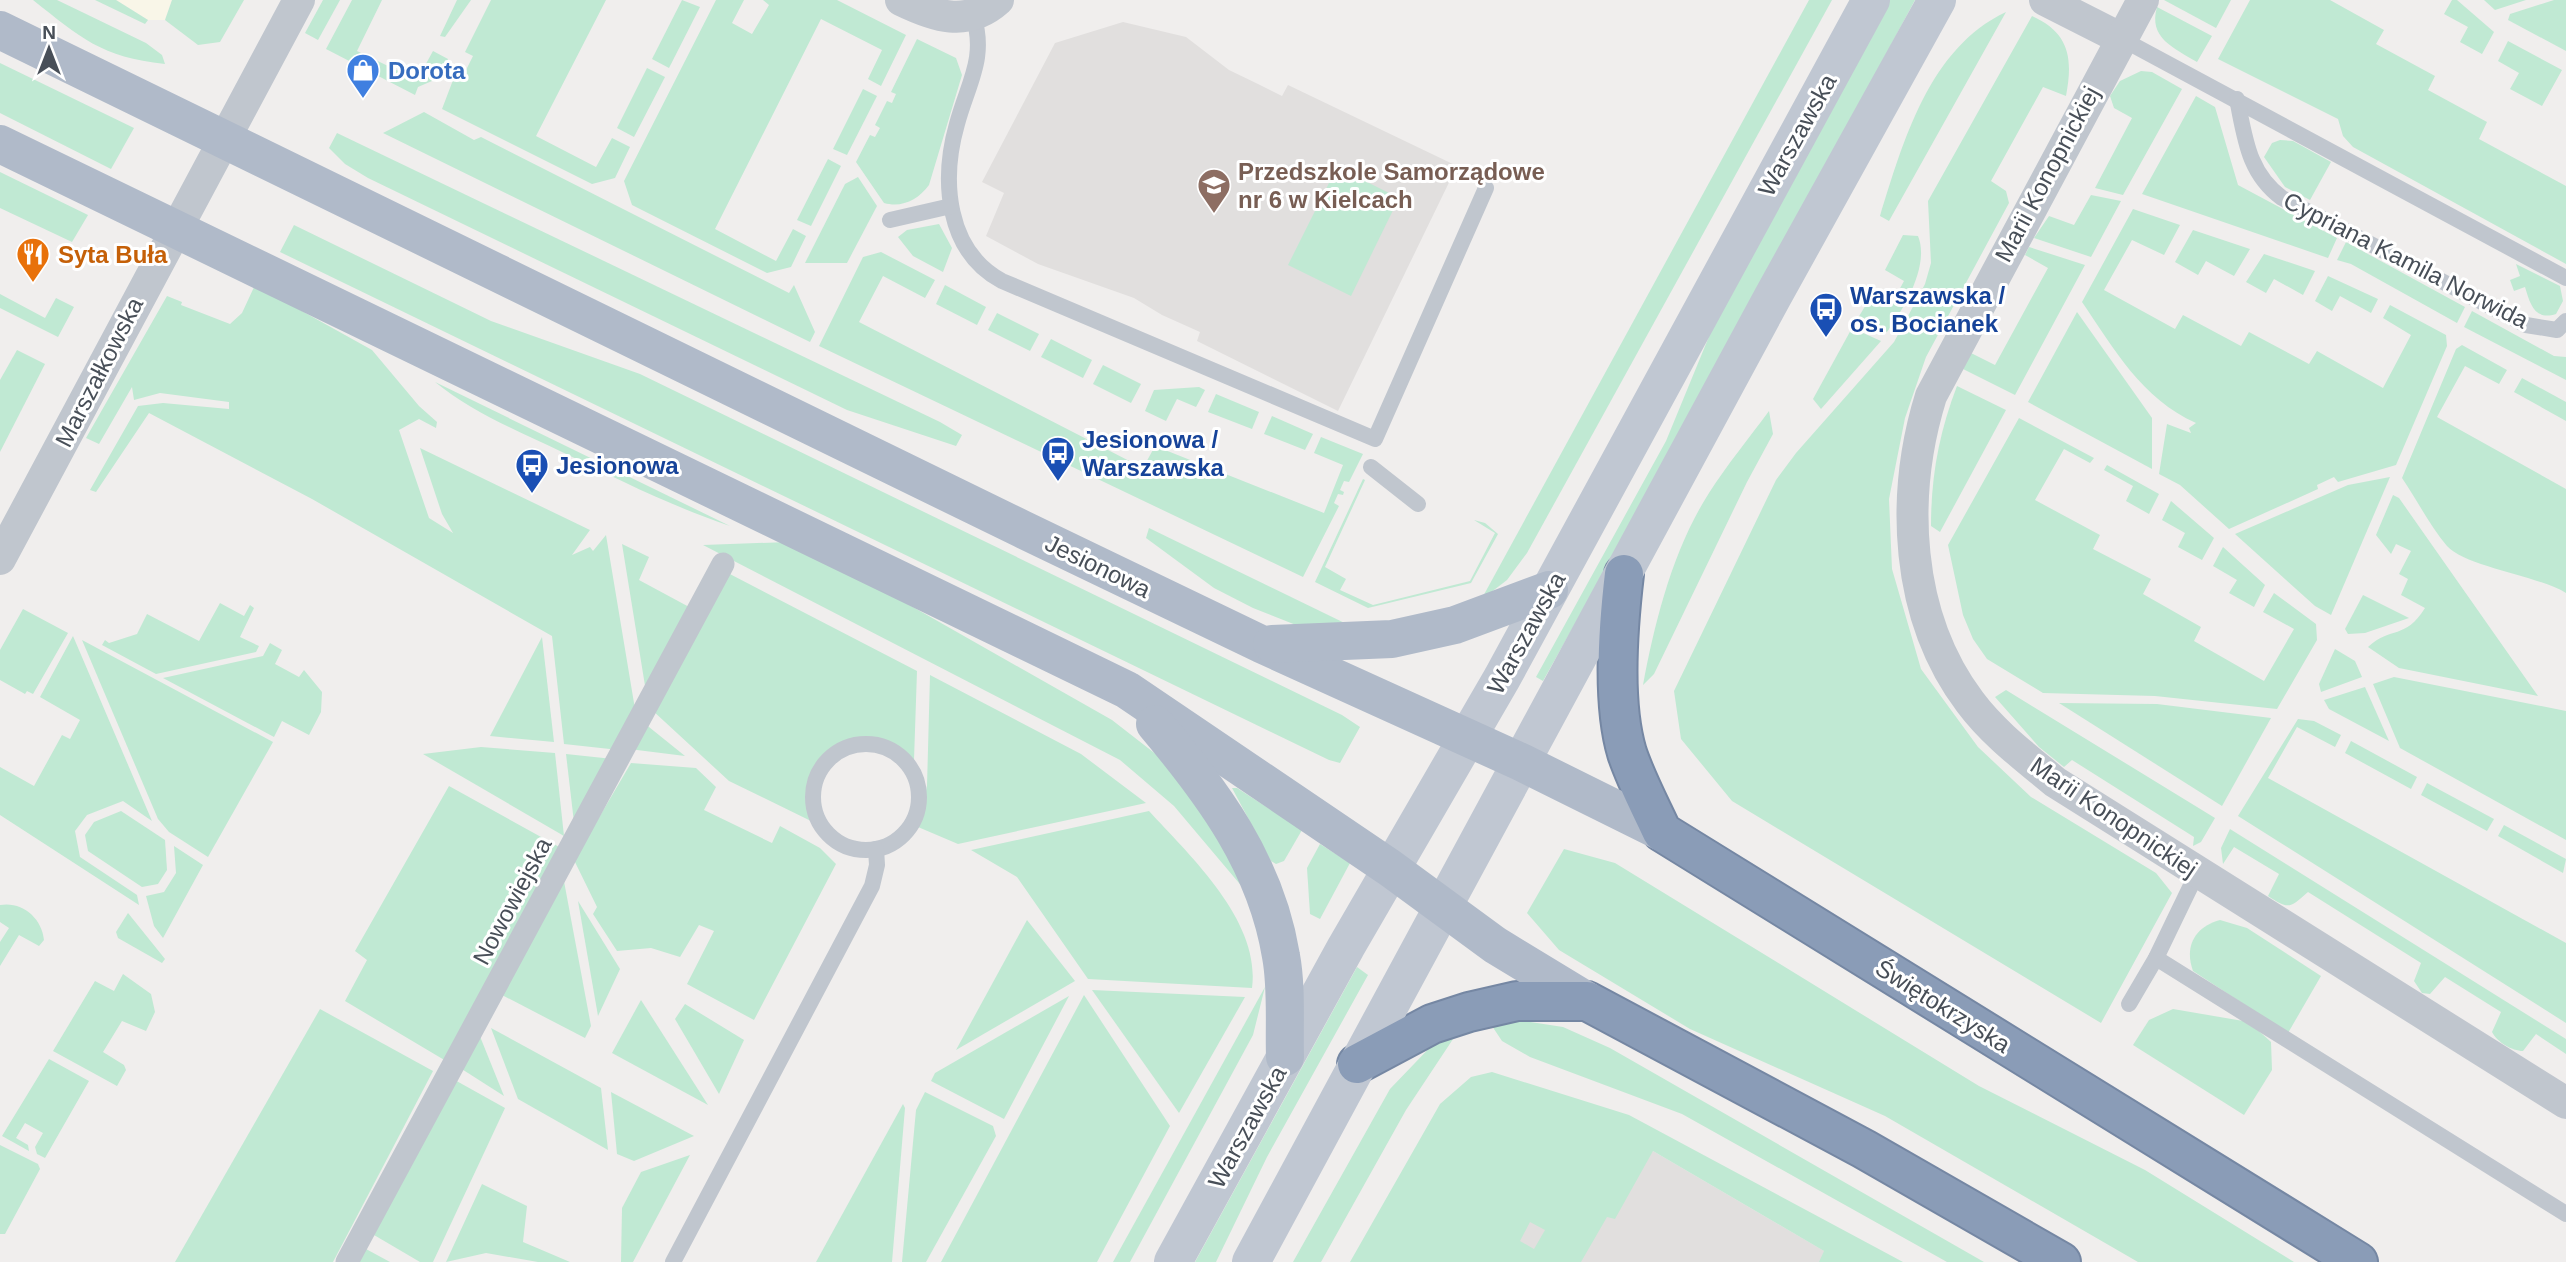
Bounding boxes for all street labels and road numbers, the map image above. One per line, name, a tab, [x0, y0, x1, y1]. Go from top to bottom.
street label: Warszawska	[1752, 69, 1842, 201]
street label: Marii Konopnickiej	[1989, 82, 2105, 266]
street label: Cypriana Kamila Norwida	[2279, 187, 2533, 334]
street label: Marszałkowska	[50, 292, 149, 451]
street label: Jesionowa	[1041, 529, 1155, 603]
street label: Warszawska	[1481, 567, 1571, 699]
street label: Marii Konopnickiej	[2026, 751, 2202, 883]
street label: Nowowiejska	[467, 832, 557, 969]
street label: Świętokrzyska	[1871, 954, 2016, 1058]
street label: Warszawska	[1202, 1061, 1292, 1193]

